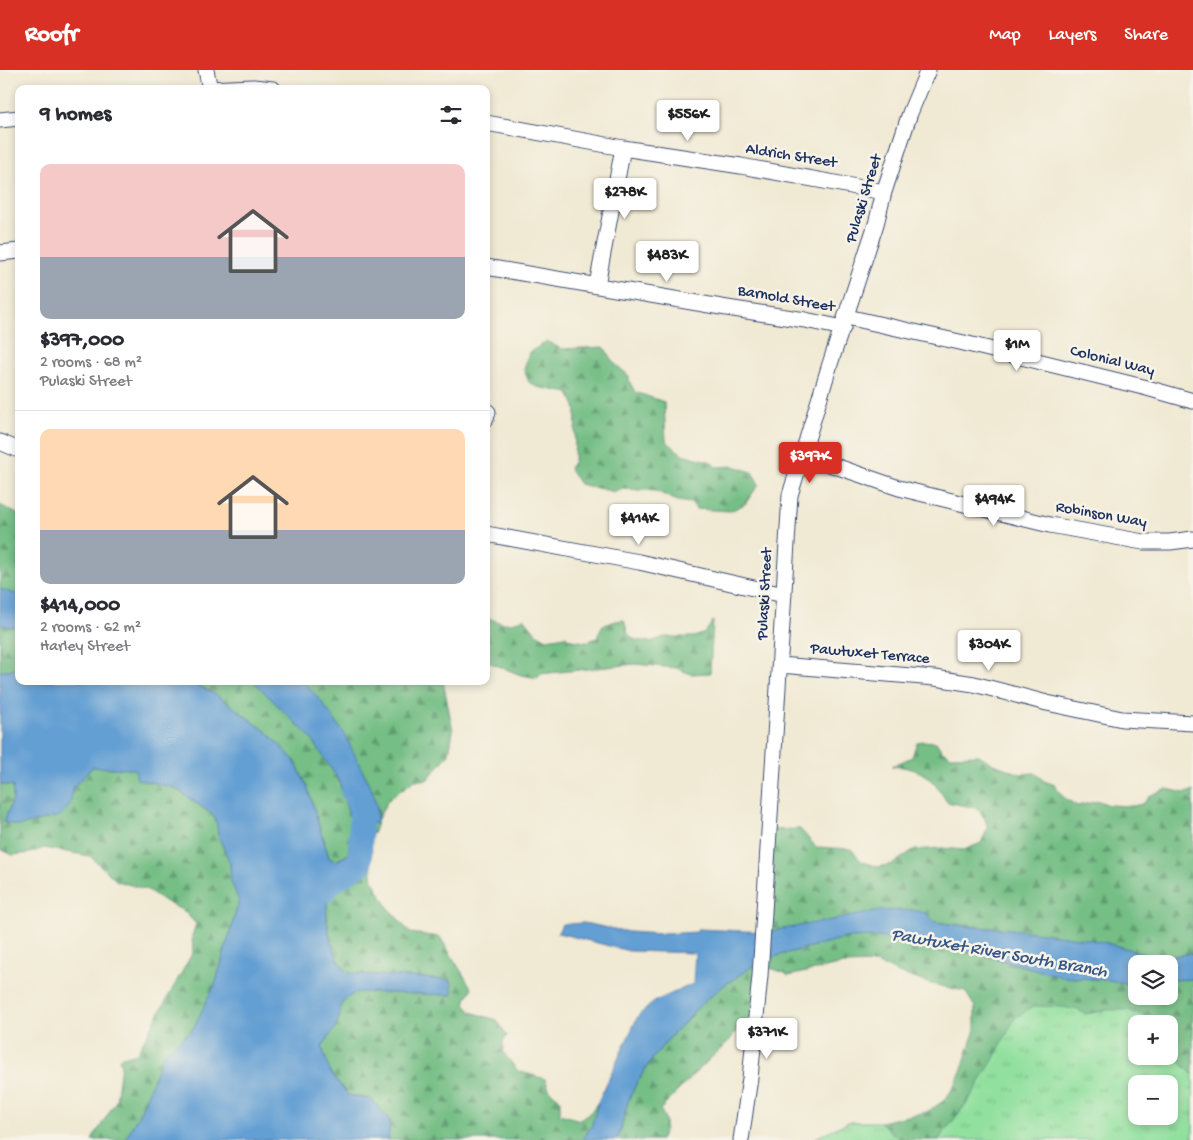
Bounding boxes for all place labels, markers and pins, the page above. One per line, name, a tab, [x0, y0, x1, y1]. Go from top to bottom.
pin: $556K	[653, 100, 723, 142]
pin: $278K	[590, 178, 660, 220]
pin: $483K	[632, 240, 702, 283]
pin: $1M	[993, 330, 1041, 372]
pin: $397K	[775, 442, 845, 484]
pin: $494K	[959, 484, 1029, 527]
pin: $414K	[604, 504, 674, 546]
pin: $304K	[954, 630, 1024, 672]
pin: $371K	[732, 1018, 802, 1060]

